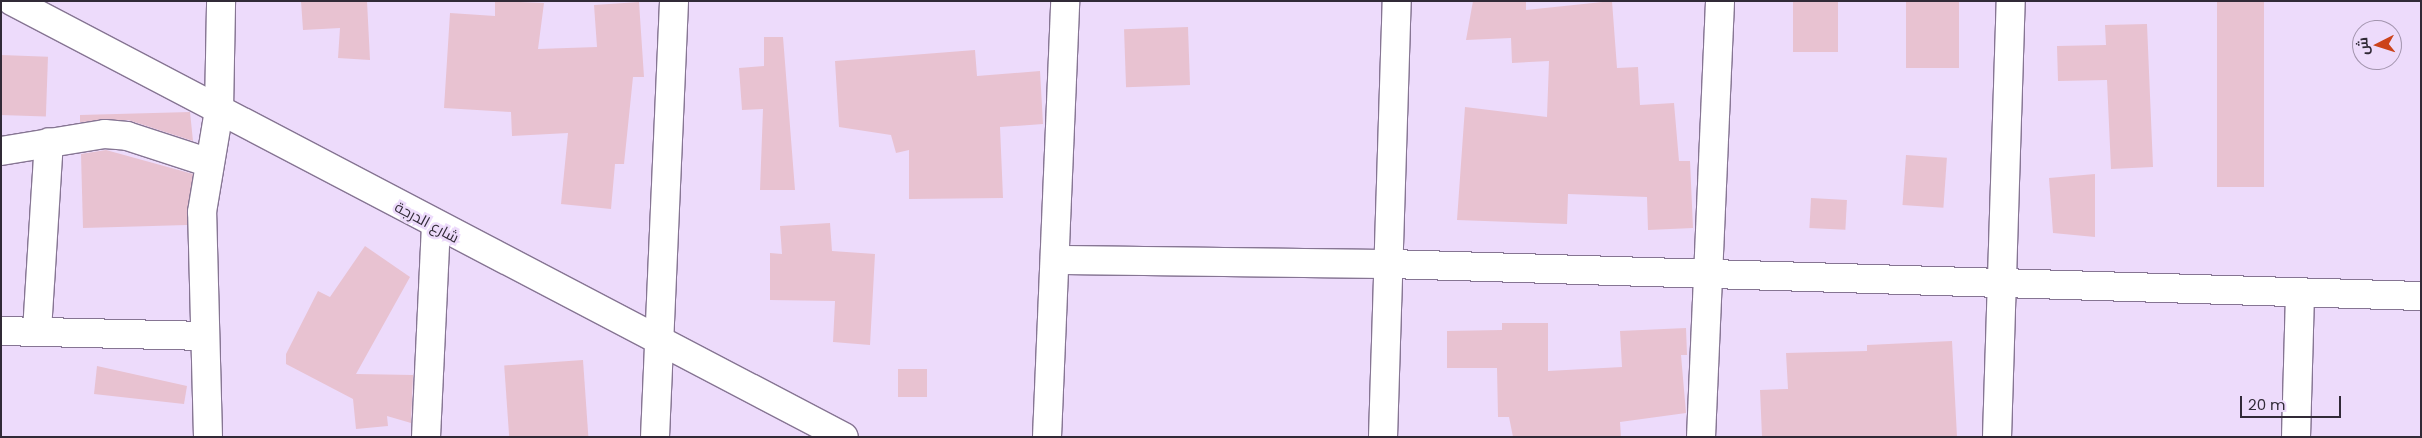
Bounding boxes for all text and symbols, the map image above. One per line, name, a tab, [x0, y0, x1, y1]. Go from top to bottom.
north arrow	[2352, 20, 2402, 70]
text: ش	[2352, 36, 2374, 56]
street label: شارع الدرجة	[392, 198, 462, 246]
scale bar	[2242, 386, 2343, 418]
text: 20 m	[2248, 394, 2286, 415]

